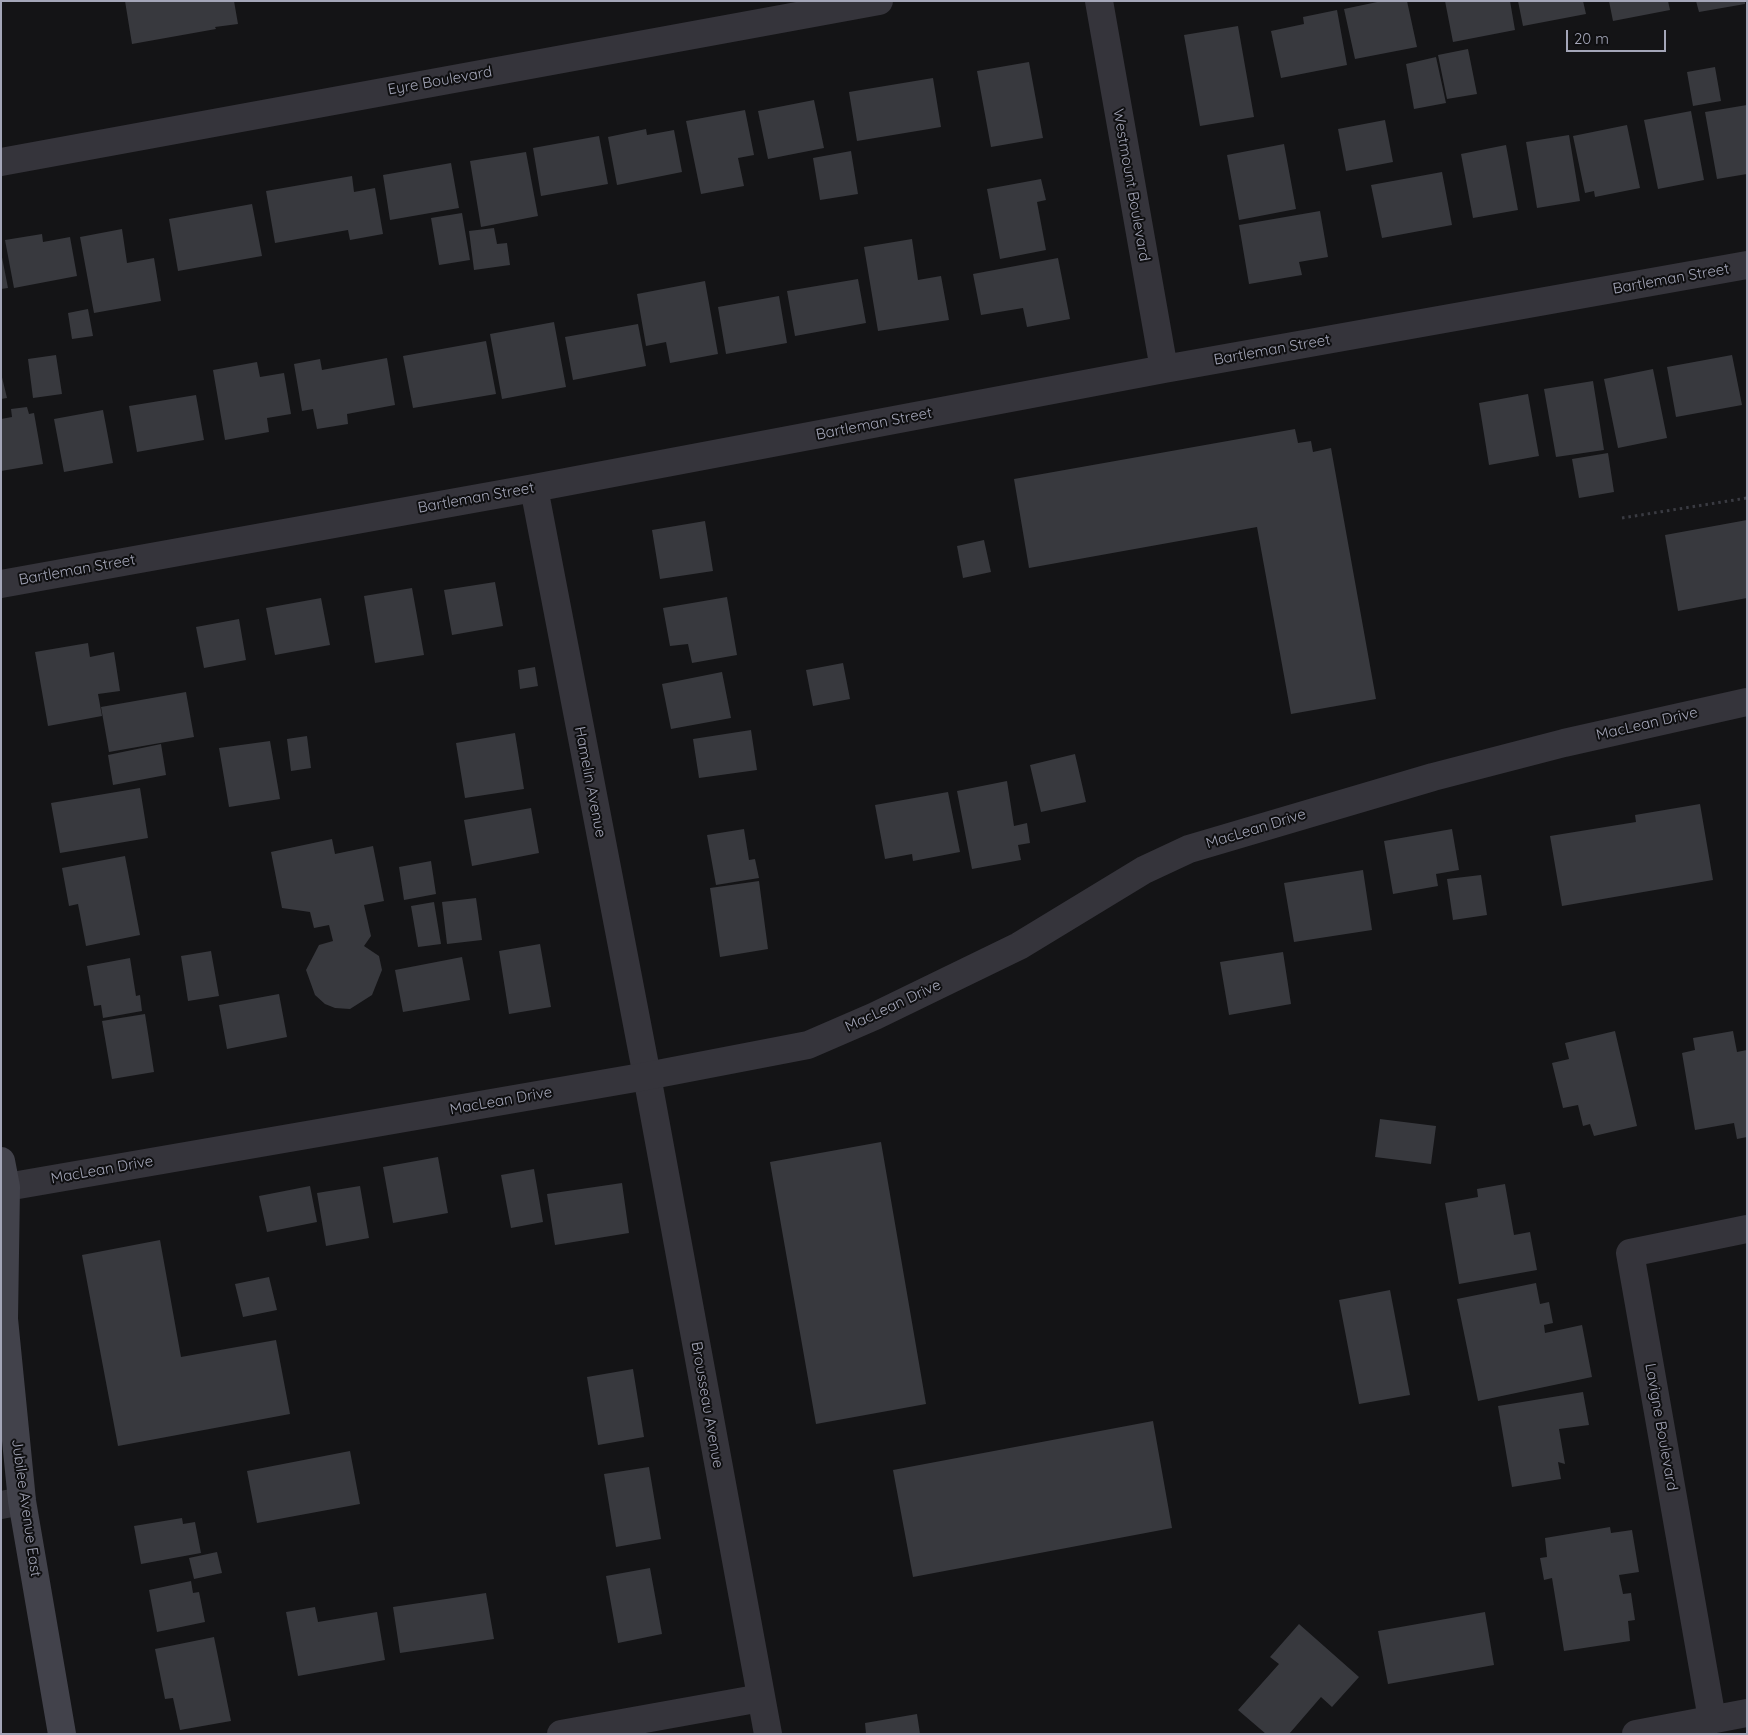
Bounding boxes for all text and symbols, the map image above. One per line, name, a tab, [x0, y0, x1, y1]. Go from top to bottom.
scale bar	[1568, 20, 1668, 52]
text: 20 m	[1574, 29, 1609, 48]
street label: Eyre Boulevard	[386, 63, 494, 99]
street label: Westmount Boulevard	[1109, 107, 1153, 263]
street label: Bartleman Street	[1611, 260, 1731, 298]
street label: Bartleman Street	[1212, 331, 1332, 369]
street label: Bartleman Street	[814, 404, 934, 444]
street label: Bartleman Street	[416, 479, 536, 517]
street label: Bartleman Street	[17, 551, 137, 589]
street label: MacLean Drive	[1594, 704, 1700, 744]
street label: Hamelin Avenue	[570, 725, 610, 839]
street label: MacLean Drive	[1204, 805, 1308, 853]
street label: MacLean Drive	[842, 976, 944, 1036]
street label: MacLean Drive	[448, 1083, 554, 1119]
street label: MacLean Drive	[49, 1152, 155, 1188]
street label: Brousseau Avenue	[687, 1340, 727, 1470]
street label: Lavigne Boulevard	[1641, 1362, 1681, 1492]
street label: Jubilee Avenue East	[7, 1438, 45, 1578]

